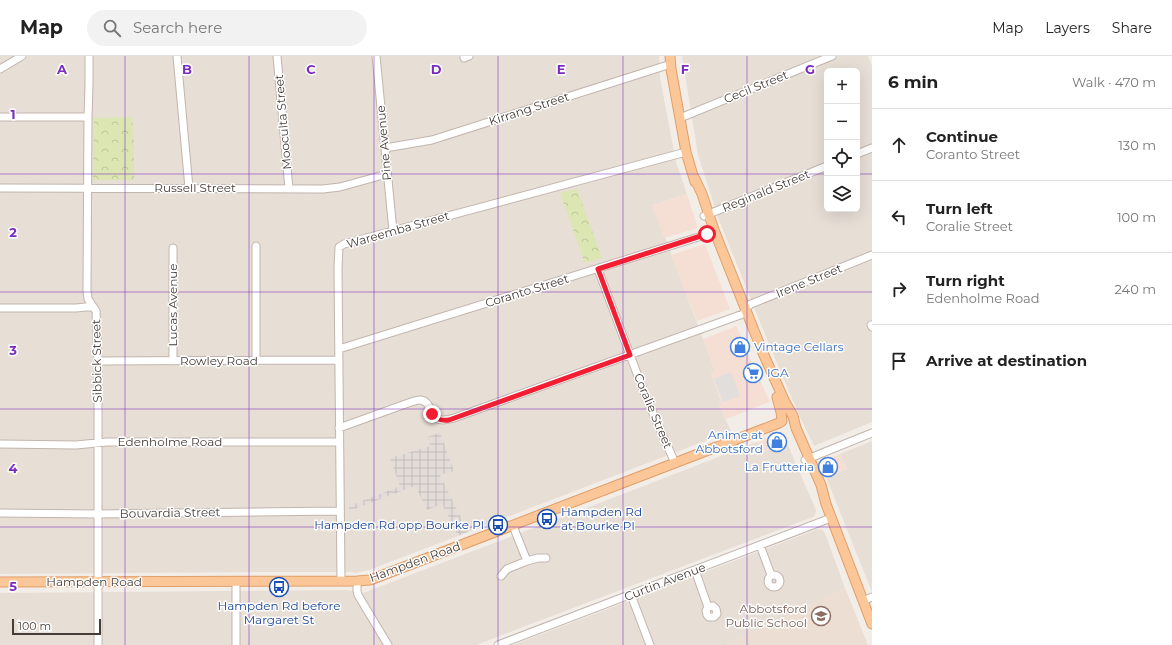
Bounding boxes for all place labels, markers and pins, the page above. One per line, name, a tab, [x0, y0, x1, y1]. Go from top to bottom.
shop icon: Vintage Cellars	[729, 336, 751, 358]
place label: Vintage Cellars	[754, 339, 844, 354]
supermarket icon: IGA	[742, 362, 764, 384]
place label: IGA	[767, 365, 789, 380]
place label: Anime at Abbotsford	[696, 427, 763, 456]
shop icon: Anime at Abbotsford	[766, 431, 788, 453]
shop icon: La Frutteria	[817, 456, 839, 478]
place label: La Frutteria	[745, 459, 814, 474]
place label: Hampden Rd at Bourke Pl	[561, 504, 642, 533]
bus stop icon: Hampden Rd at Bourke Pl	[536, 508, 558, 530]
bus stop icon: Hampden Rd opp Bourke Pl	[487, 514, 509, 536]
place label: Hampden Rd opp Bourke Pl	[314, 517, 484, 532]
bus stop icon: Hampden Rd before Margaret St	[268, 576, 290, 598]
place label: Hampden Rd before Margaret St	[217, 598, 341, 627]
place label: Abbotsford Public School	[725, 601, 807, 630]
school or university icon: Abbotsford Public School	[810, 605, 832, 627]

